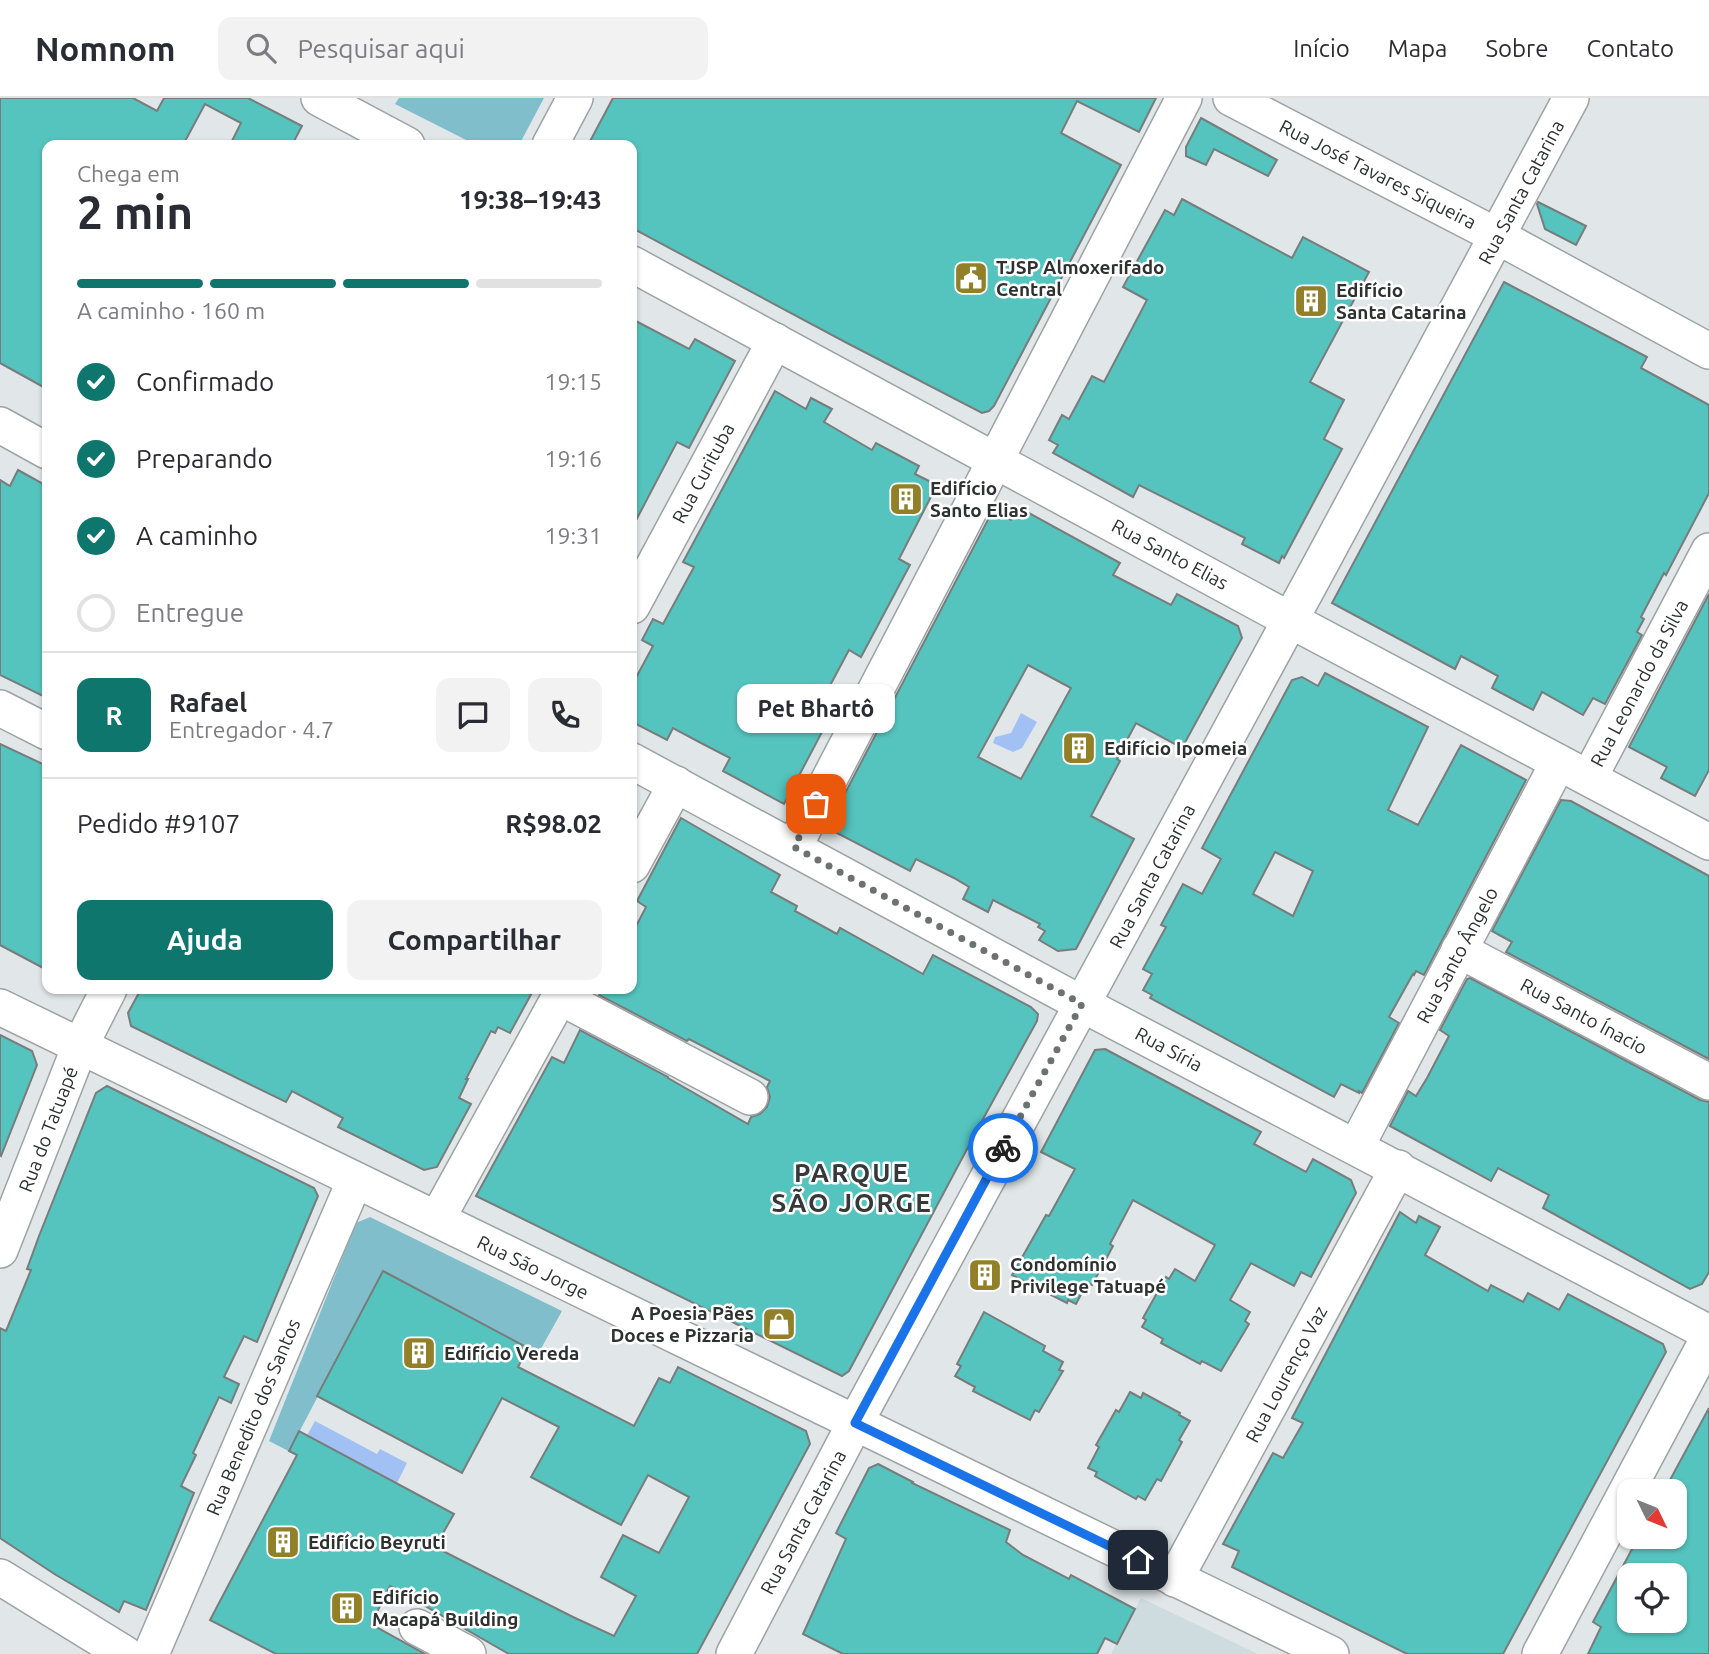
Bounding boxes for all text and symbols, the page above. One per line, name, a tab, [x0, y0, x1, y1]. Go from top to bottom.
search box	[218, 17, 708, 80]
icon: search	[242, 29, 280, 67]
text: Nomnom	[35, 30, 176, 67]
text: Pesquisar aqui	[298, 34, 465, 63]
text: Início	[1293, 35, 1350, 62]
text: Mapa	[1388, 35, 1447, 62]
text: Sobre	[1485, 35, 1548, 62]
text: Contato	[1586, 35, 1674, 62]
street label: Rua José Tavares Siqueira	[1276, 115, 1480, 233]
street label: Rua Santa Catarina	[1474, 116, 1568, 268]
text: Chega em	[77, 161, 180, 186]
text: 19:38–19:43	[459, 185, 602, 214]
text: 2 min	[77, 186, 193, 238]
place label: TJSP Almoxerifado Central	[996, 256, 1164, 300]
public building icon: TJSP Almoxerifado Central	[952, 259, 990, 297]
place label: Edifício Santa Catarina	[1336, 279, 1466, 323]
building icon: Edifício Santa Catarina	[1292, 282, 1330, 320]
text: A caminho · 160 m	[77, 298, 265, 323]
icon: check	[77, 363, 115, 401]
text: Confirmado	[136, 367, 274, 396]
text: 19:15	[544, 369, 602, 394]
street label: Rua Curituba	[667, 419, 739, 527]
icon: check	[77, 440, 115, 478]
text: Preparando	[136, 444, 273, 473]
text: 19:16	[544, 446, 602, 471]
place label: Edifício Santo Elias	[930, 477, 1028, 521]
building icon: Edifício Santo Elias	[887, 480, 925, 518]
street label: Rua Santo Elias	[1108, 514, 1232, 594]
icon: check	[77, 517, 115, 555]
text: A caminho	[136, 521, 258, 550]
text: 19:31	[544, 523, 602, 548]
street label: Rua Leonardo da Silva	[1586, 596, 1692, 770]
text: Entregue	[136, 598, 244, 627]
button: chat	[436, 678, 510, 752]
button: phone	[528, 678, 602, 752]
callout: Pet Bhartô	[737, 685, 895, 734]
text: Rafael	[169, 688, 247, 717]
text: Pet Bhartô	[758, 696, 874, 721]
text: R	[105, 701, 123, 730]
text: Entregador · 4.7	[169, 717, 334, 742]
building icon: Edifício Ipomeia	[1060, 729, 1098, 767]
place label: Edifício Ipomeia	[1104, 737, 1247, 759]
pin	[786, 774, 846, 834]
icon: bag	[797, 785, 835, 823]
street label: Rua Santa Catarina	[1105, 800, 1199, 952]
text: Pedido #9107	[77, 809, 240, 838]
text: R$98.02	[505, 809, 602, 838]
street label: Rua Santo Ângelo	[1412, 883, 1502, 1027]
button: Ajuda	[77, 900, 333, 980]
button: Compartilhar	[347, 900, 602, 980]
street label: Rua Santo Ínacio	[1517, 973, 1651, 1059]
street label: Rua Síria	[1132, 1022, 1206, 1076]
street label: Rua do Tatuapé	[14, 1063, 82, 1195]
courier	[968, 1113, 1038, 1183]
icon: bike	[984, 1129, 1022, 1167]
district label: PARQUE SÃO JORGE	[771, 1158, 933, 1217]
street label: Rua São Jorge	[474, 1231, 592, 1303]
place label: Condomínio Privilege Tatuapé	[1010, 1253, 1166, 1297]
building icon: Condomínio Privilege Tatuapé	[966, 1256, 1004, 1294]
place label: A Poesia Pães Doces e Pizzaria	[610, 1302, 754, 1346]
street label: Rua Lourenço Vaz	[1241, 1302, 1331, 1446]
shop icon: A Poesia Pães Doces e Pizzaria	[760, 1305, 798, 1343]
street label: Rua Benedito dos Santos	[202, 1315, 304, 1519]
building icon: Edifício Vereda	[400, 1334, 438, 1372]
place label: Edifício Vereda	[444, 1342, 579, 1364]
street label: Rua Santa Catarina	[756, 1446, 850, 1598]
north arrow	[1617, 1479, 1687, 1549]
map controls	[1617, 1479, 1687, 1633]
building icon: Edifício Beyruti	[264, 1523, 302, 1561]
pin	[1108, 1530, 1168, 1590]
place label: Edifício Beyruti	[308, 1531, 446, 1553]
icon: home	[1119, 1541, 1157, 1579]
button: locate	[1617, 1563, 1687, 1633]
place label: Edifício Macapá Building	[372, 1586, 518, 1630]
building icon: Edifício Macapá Building	[328, 1589, 366, 1627]

